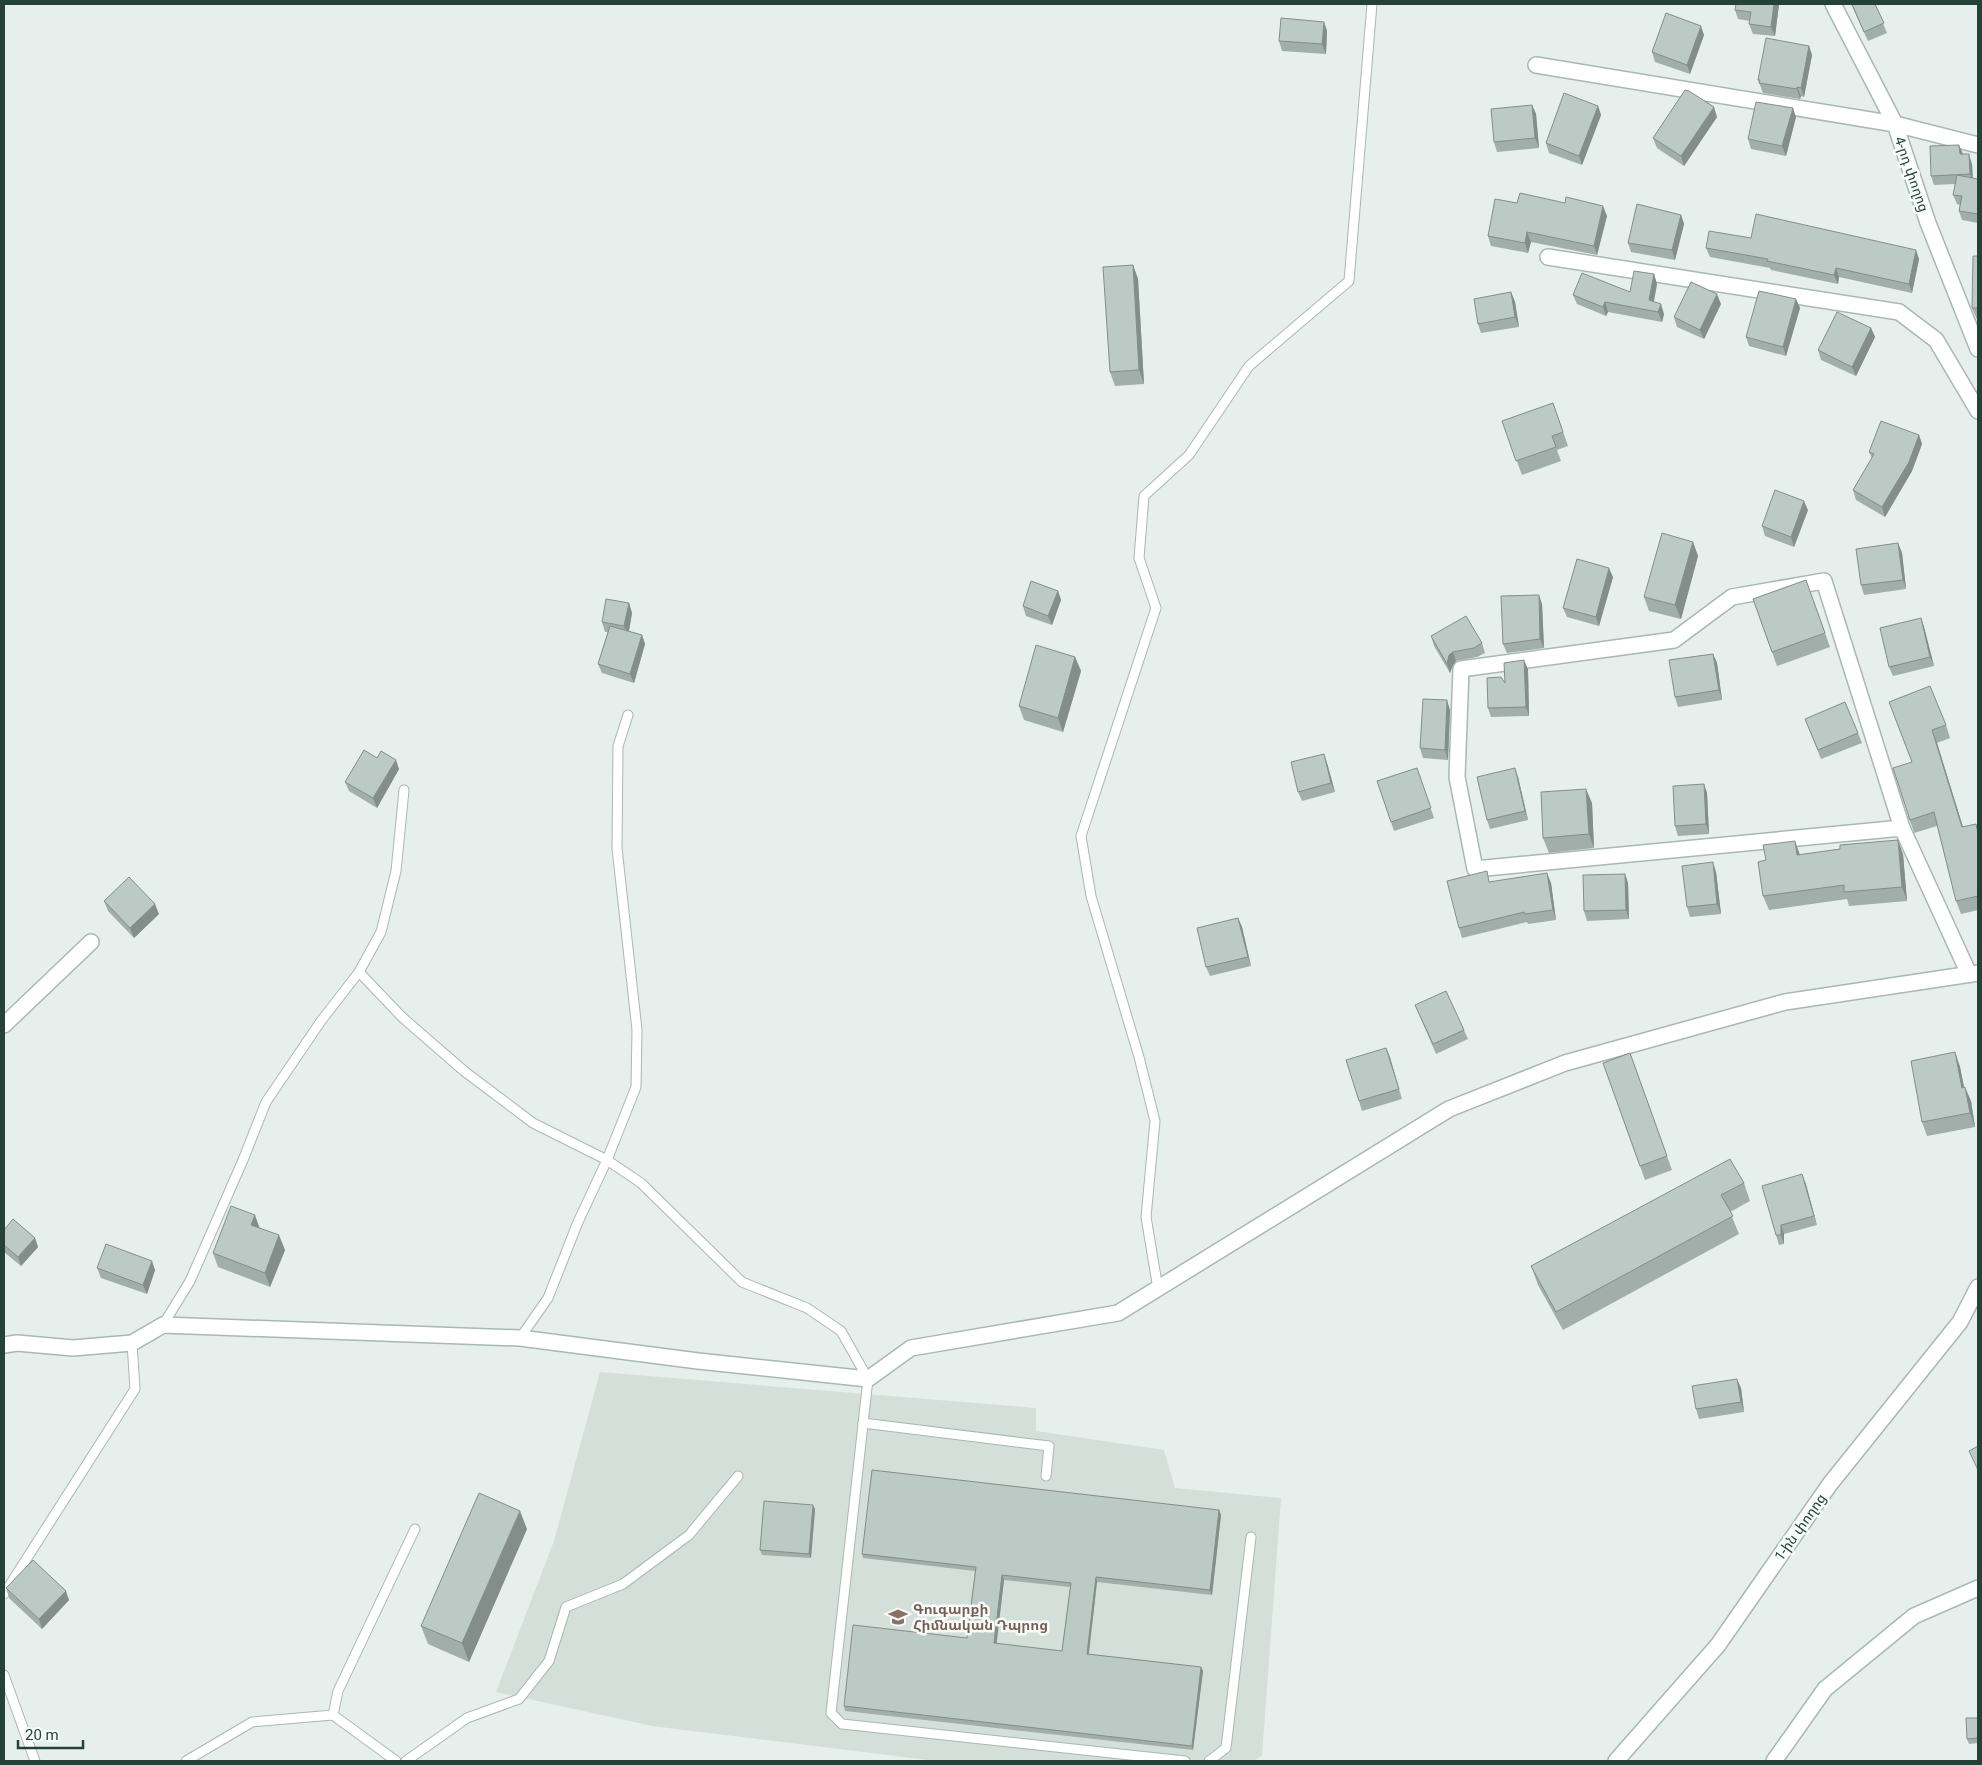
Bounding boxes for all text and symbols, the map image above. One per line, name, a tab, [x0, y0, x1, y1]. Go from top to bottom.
street label: 4-րդ փողոց	[1892, 134, 1932, 214]
street label: 1-ին փողոց	[1771, 1490, 1829, 1564]
place label: Գուգարքի Հիմնական Դպրոց	[913, 1601, 1048, 1633]
school or university icon: Գուգարքի Հիմնական Դպրոց	[887, 1606, 909, 1628]
scale bar	[18, 1718, 82, 1750]
text: 20 m	[25, 1726, 59, 1744]

